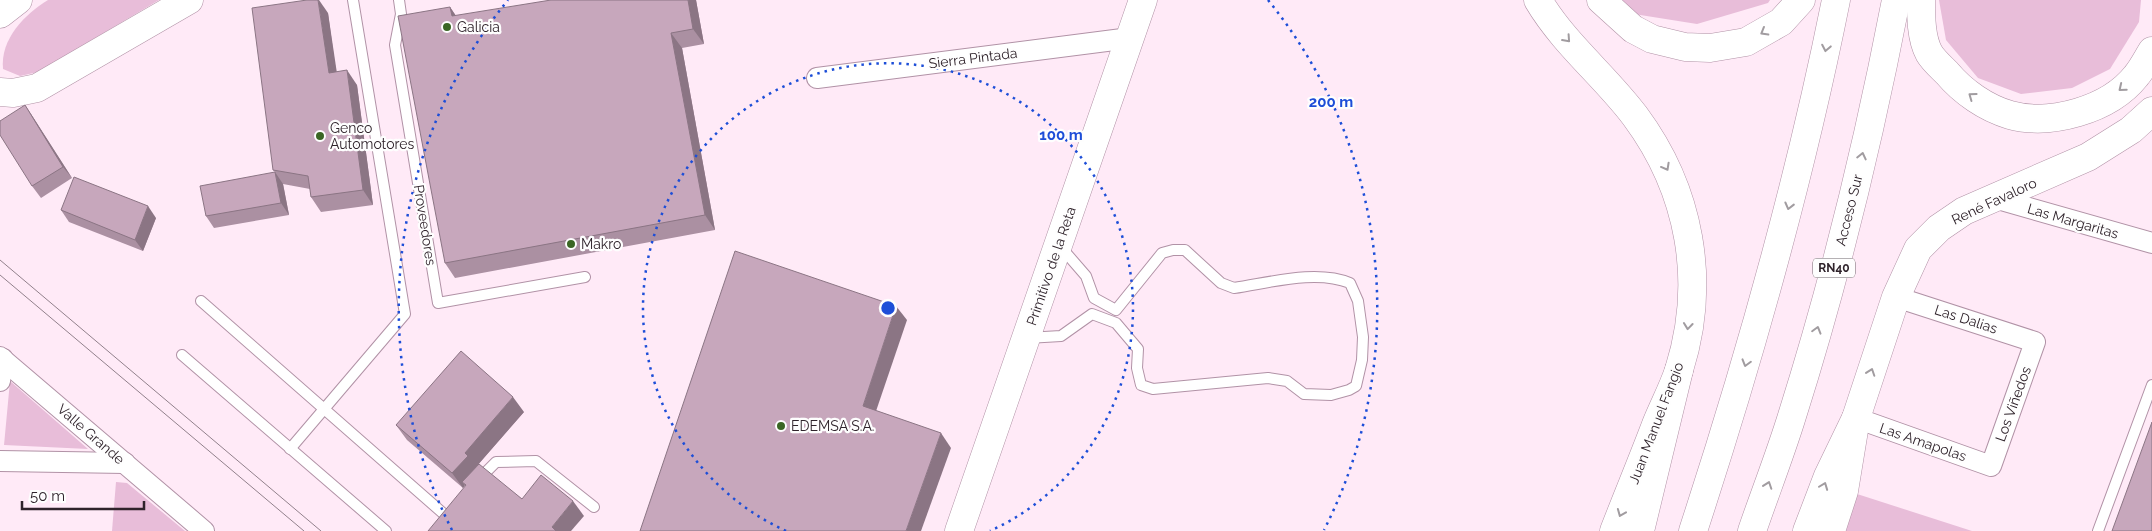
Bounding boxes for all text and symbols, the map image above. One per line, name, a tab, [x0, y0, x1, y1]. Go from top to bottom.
place label: Galicia	[457, 19, 500, 35]
marker: Galicia	[441, 21, 453, 33]
one-way arrow	[1761, 25, 1770, 35]
one-way arrow	[1561, 34, 1570, 43]
one-way arrow	[1822, 43, 1832, 52]
street label: Sierra Pintada	[928, 45, 1018, 71]
one-way arrow	[2119, 83, 2128, 91]
text: 200 m	[1309, 93, 1353, 111]
one-way arrow	[1968, 93, 1978, 102]
place label: Genco Automotores	[330, 120, 414, 152]
text: 100 m	[1039, 126, 1083, 144]
marker: Genco Automotores	[314, 130, 326, 142]
one-way arrow	[1856, 151, 1867, 160]
one-way arrow	[1660, 162, 1670, 171]
street label: Acceso Sur	[1832, 173, 1866, 247]
street label: René Favaloro	[1949, 174, 2039, 228]
street label: Proveedores	[411, 183, 439, 267]
street label: Las Margaritas	[2026, 200, 2121, 242]
one-way arrow	[1784, 201, 1795, 210]
street label: Primitivo de la Reta	[1023, 205, 1079, 327]
place label: Makro	[581, 236, 621, 252]
marker: Makro	[565, 238, 577, 250]
road number: RN40	[1813, 258, 1855, 278]
centre of rings	[879, 299, 897, 317]
street label: Las Dalias	[1933, 301, 2000, 337]
one-way arrow	[1683, 322, 1694, 330]
one-way arrow	[1811, 326, 1821, 335]
one-way arrow	[1741, 358, 1751, 366]
street label: Juan Manuel Fangio	[1625, 360, 1687, 486]
street label: Los Viñedos	[1992, 364, 2034, 444]
one-way arrow	[1866, 368, 1876, 377]
street label: Valle Grande	[54, 401, 128, 467]
place label: EDEMSA S.A.	[791, 418, 875, 434]
marker: EDEMSA S.A.	[775, 420, 787, 432]
street label: Las Amapolas	[1877, 420, 1969, 464]
scale bar	[22, 478, 145, 510]
one-way arrow	[1762, 481, 1772, 490]
one-way arrow	[1819, 482, 1829, 490]
text: 50 m	[30, 487, 65, 505]
one-way arrow	[1617, 508, 1627, 516]

